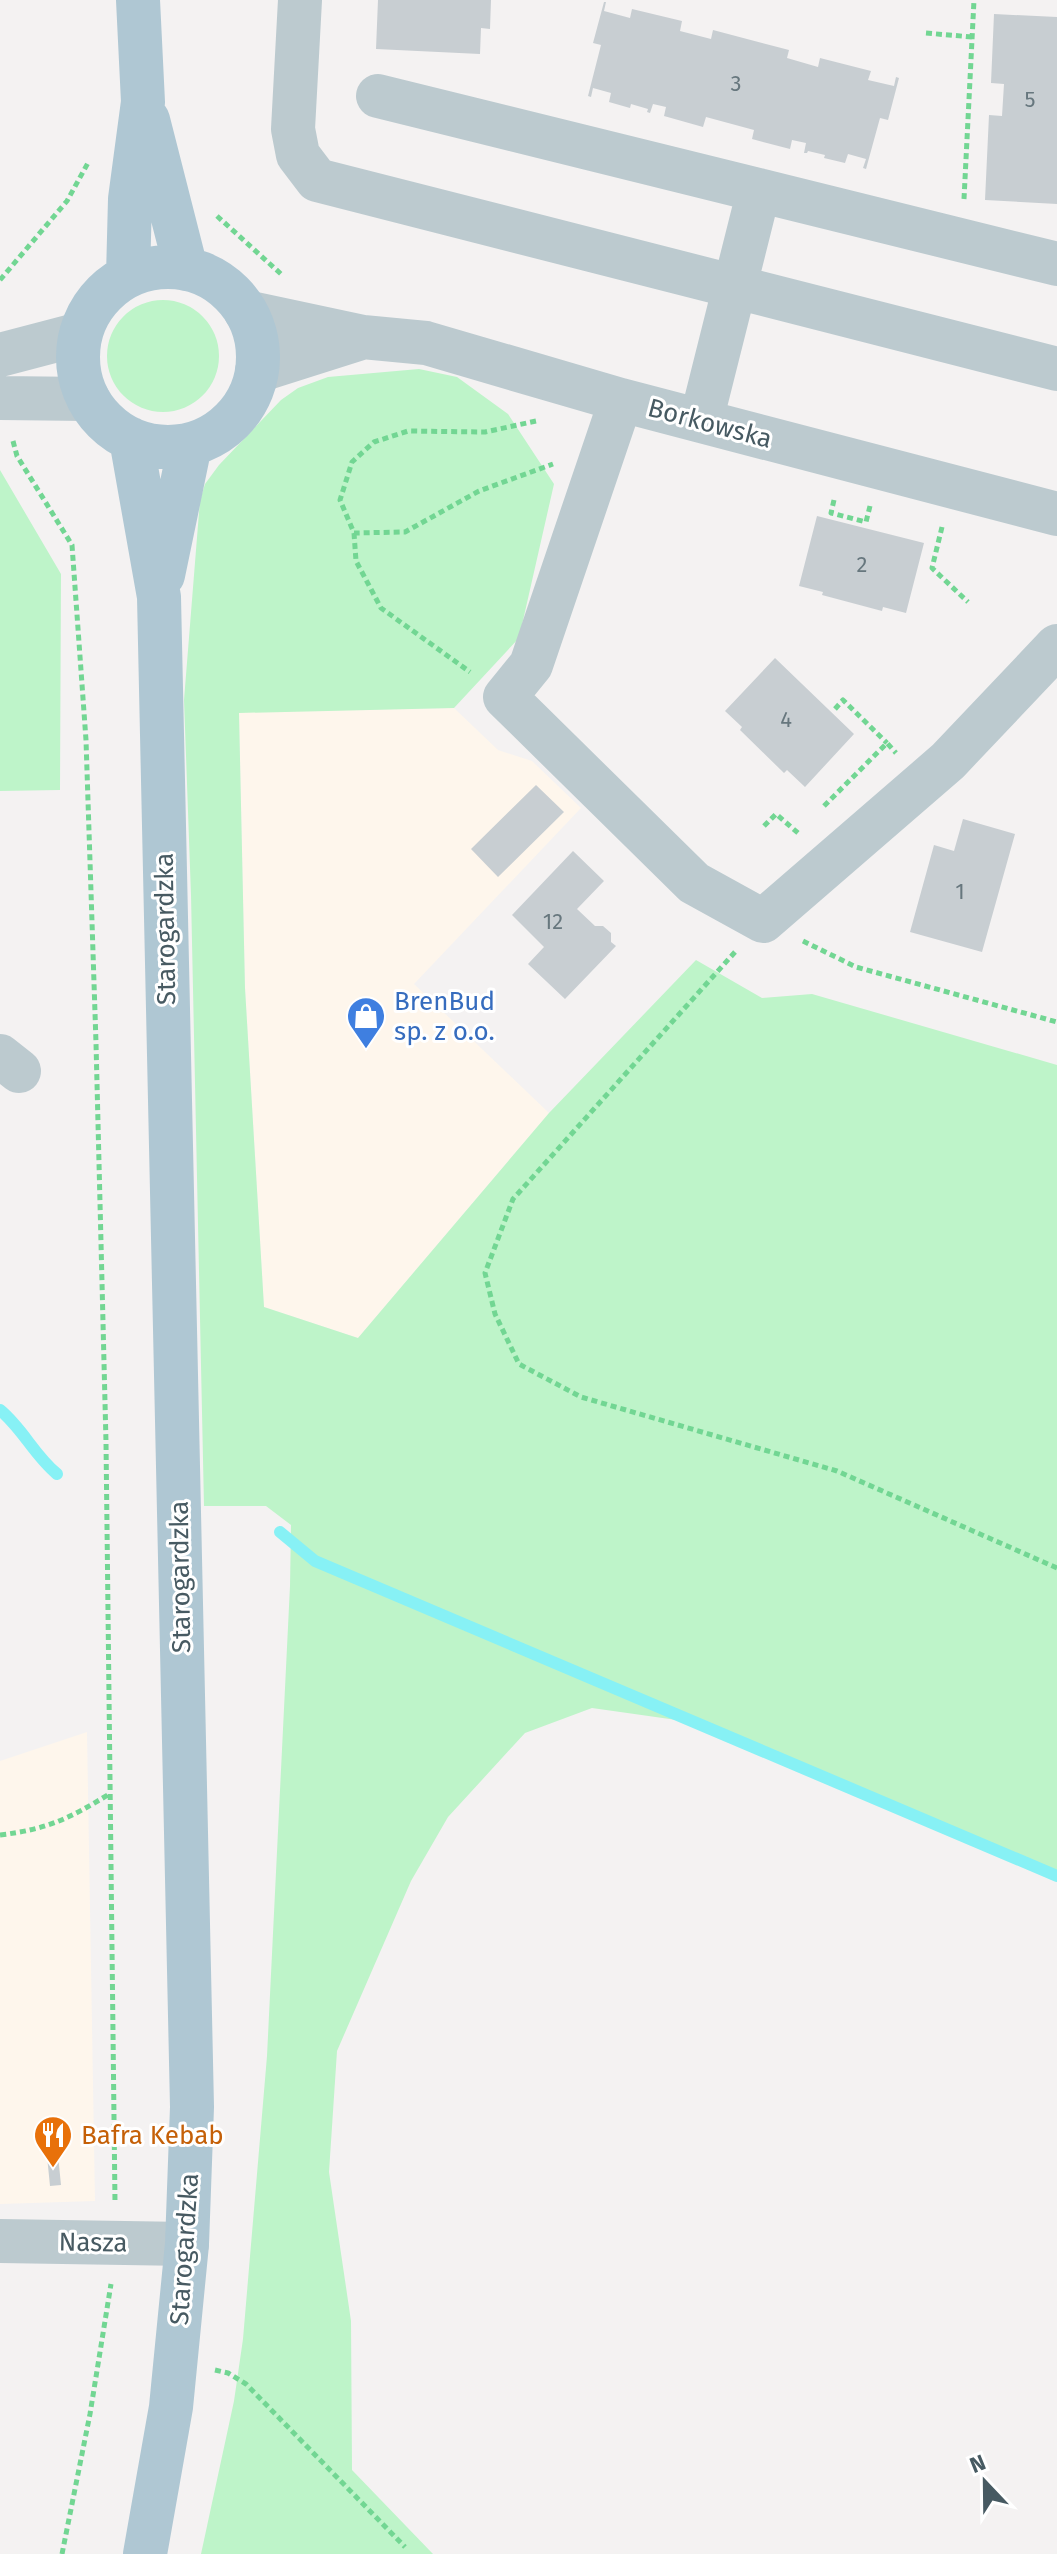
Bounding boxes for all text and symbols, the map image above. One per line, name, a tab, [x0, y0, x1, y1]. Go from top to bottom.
house number: 3	[731, 70, 741, 97]
house number: 5	[1024, 86, 1036, 113]
street label: Borkowska	[644, 392, 775, 455]
house number: 2	[857, 551, 867, 578]
house number: 4	[780, 706, 792, 733]
street label: Starogardzka	[149, 853, 182, 1005]
house number: 1	[955, 878, 965, 905]
house number: 12	[543, 908, 563, 935]
place label: BrenBud sp. z o.o.	[394, 986, 495, 1047]
shop icon: BrenBud sp. z o.o.	[345, 995, 387, 1050]
street label: Starogardzka	[164, 1501, 197, 1653]
restaurant icon: Bafra Kebab	[32, 2114, 74, 2169]
place label: Bafra Kebab	[81, 2120, 224, 2151]
street label: Starogardzka	[164, 2172, 205, 2326]
street label: Nasza	[58, 2226, 128, 2259]
north arrow	[945, 2442, 1025, 2522]
text: N	[966, 2449, 990, 2479]

